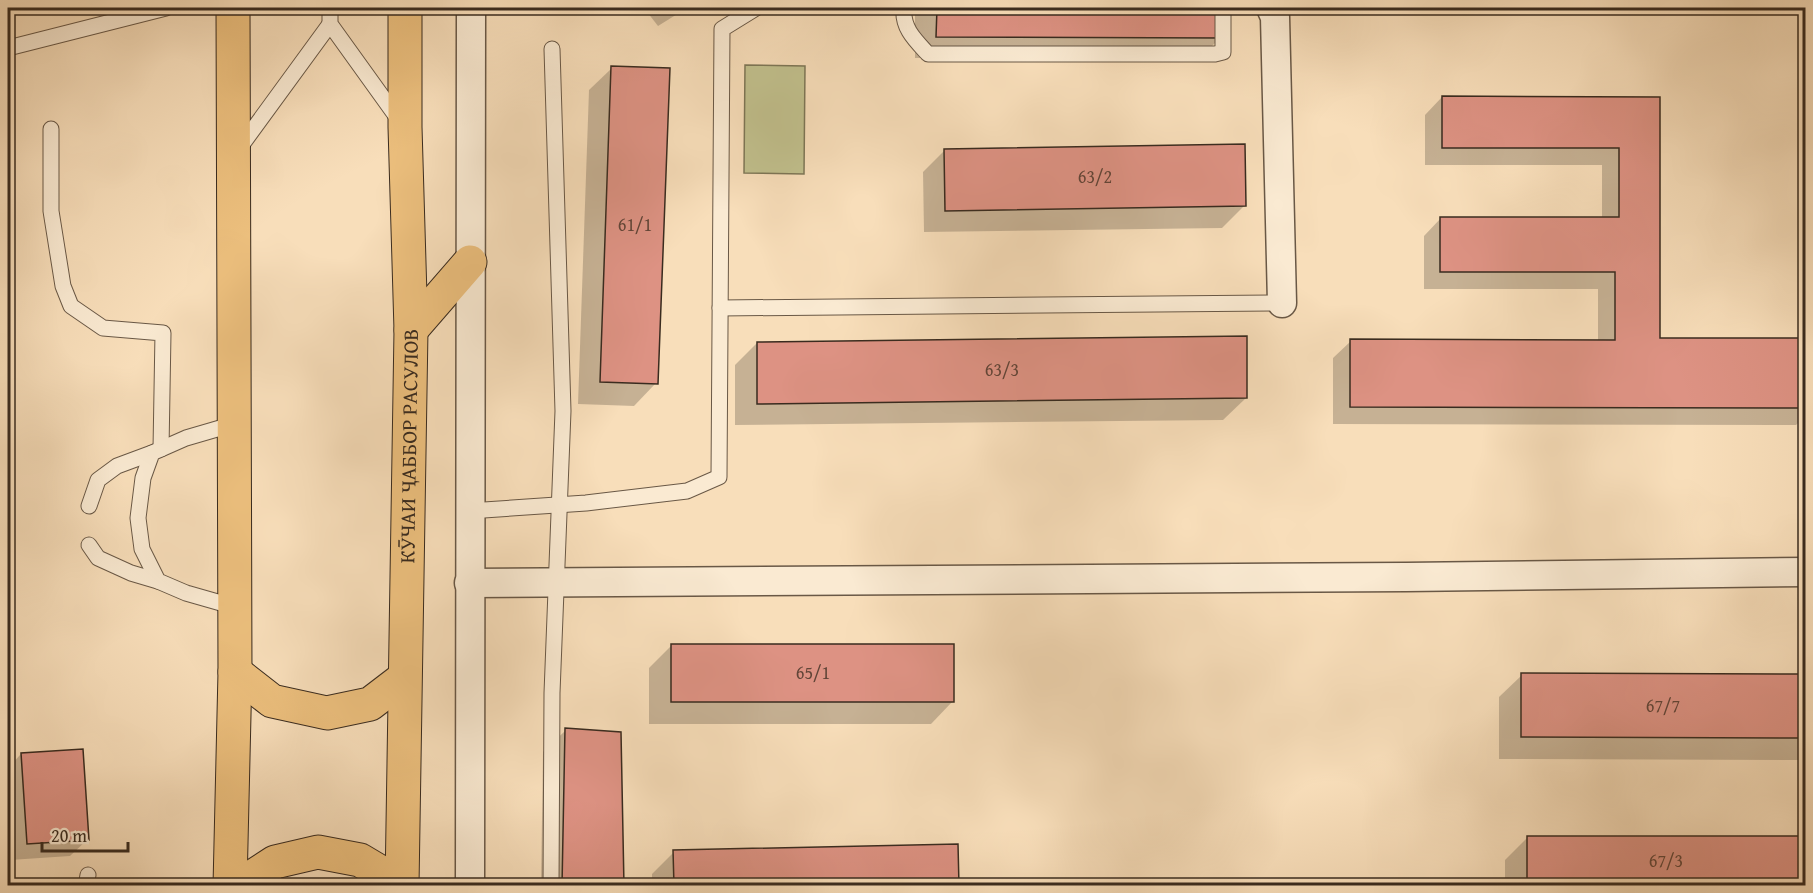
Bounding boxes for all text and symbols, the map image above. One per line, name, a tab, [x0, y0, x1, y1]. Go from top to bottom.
house number: 63/2	[1078, 163, 1112, 190]
house number: 61/1	[618, 211, 652, 238]
street label: КӮЧАИ ҶАББОР РАСУЛОВ	[391, 329, 426, 564]
house number: 63/3	[985, 356, 1019, 383]
house number: 65/1	[796, 659, 830, 686]
house number: 67/7	[1646, 692, 1680, 719]
scale bar	[42, 815, 128, 853]
text: 20 m	[51, 822, 87, 849]
house number: 67/3	[1649, 847, 1683, 874]

